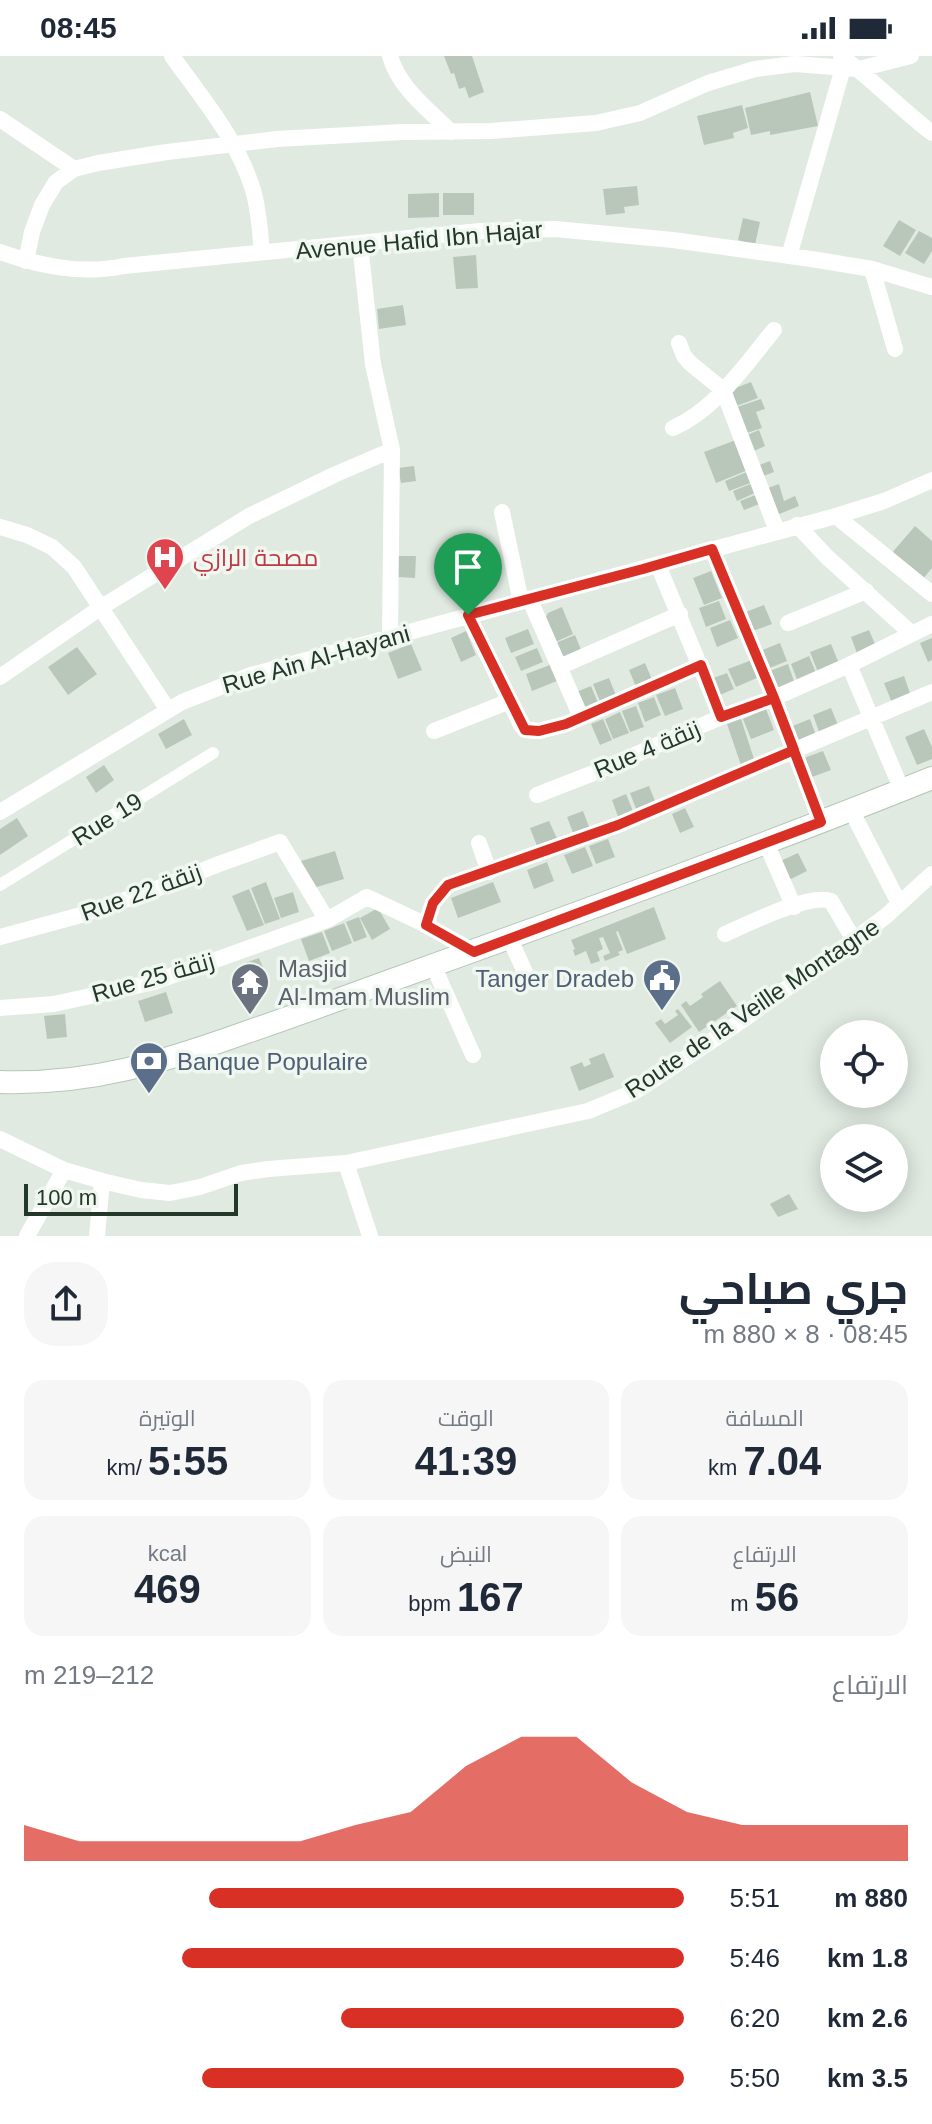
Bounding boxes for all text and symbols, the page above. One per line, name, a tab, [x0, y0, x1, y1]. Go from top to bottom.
text: 08:45	[40, 11, 117, 44]
street label: Avenue Hafid Ibn Hajar	[294, 216, 544, 264]
pin	[434, 533, 502, 615]
hospital icon: مصحة الرازي	[144, 536, 186, 591]
place label: مصحة الرازي	[193, 544, 318, 576]
icon: arrive	[446, 545, 490, 589]
street label: Rue Ain Al-Hayani	[219, 619, 413, 699]
street label: Rue 4 زنقة	[590, 715, 704, 783]
street label: Rue 19	[67, 787, 147, 851]
street label: Rue 22 زنقة	[77, 858, 205, 926]
street label: Route de la Veille Montagne	[620, 913, 884, 1103]
street label: Rue 25 زنقة	[89, 947, 217, 1007]
place label: Masjid Al-Imam Muslim	[278, 955, 450, 1010]
public building icon: Tanger Dradeb	[641, 957, 683, 1012]
temple icon: Masjid Al-Imam Muslim	[229, 961, 271, 1016]
place label: Tanger Dradeb	[475, 965, 634, 992]
map controls	[820, 1020, 908, 1212]
button: locate	[820, 1020, 908, 1108]
bank icon: Banque Populaire	[128, 1040, 170, 1095]
place label: Banque Populaire	[177, 1048, 368, 1075]
button: layers	[820, 1124, 908, 1212]
scale bar	[24, 1180, 238, 1216]
text: 100 m	[36, 1185, 97, 1210]
button: share	[24, 1262, 108, 1346]
text: جري صباحي	[679, 1264, 908, 1313]
text: 08:45 · 8 × 880 m	[703, 1319, 908, 1349]
text: الوتيرة	[139, 1406, 196, 1431]
text: الوقت	[438, 1406, 494, 1431]
text: المسافة	[726, 1406, 804, 1431]
text: 5:55	[148, 1439, 228, 1483]
text: 41:39	[415, 1439, 517, 1483]
text: 7.04	[743, 1439, 821, 1483]
text: /km	[107, 1455, 148, 1480]
text: km	[708, 1455, 743, 1480]
text: kcal	[148, 1541, 187, 1566]
text: النبض	[440, 1542, 492, 1567]
text: الارتفاع	[732, 1542, 797, 1567]
text: 469	[134, 1567, 201, 1611]
text: 167	[457, 1575, 524, 1619]
text: 56	[755, 1575, 799, 1619]
text: bpm	[408, 1591, 457, 1616]
text: m	[730, 1591, 755, 1616]
text: 212–219 m	[24, 1660, 154, 1690]
text: الارتفاع	[832, 1670, 908, 1700]
text: 5:51	[729, 1883, 780, 1913]
text: 880 m	[834, 1883, 908, 1913]
text: 5:46	[729, 1943, 780, 1973]
text: 1.8 km	[827, 1943, 908, 1973]
text: 6:20	[729, 2003, 780, 2033]
text: 2.6 km	[827, 2003, 908, 2033]
text: 5:50	[729, 2063, 780, 2093]
text: 3.5 km	[827, 2063, 908, 2093]

